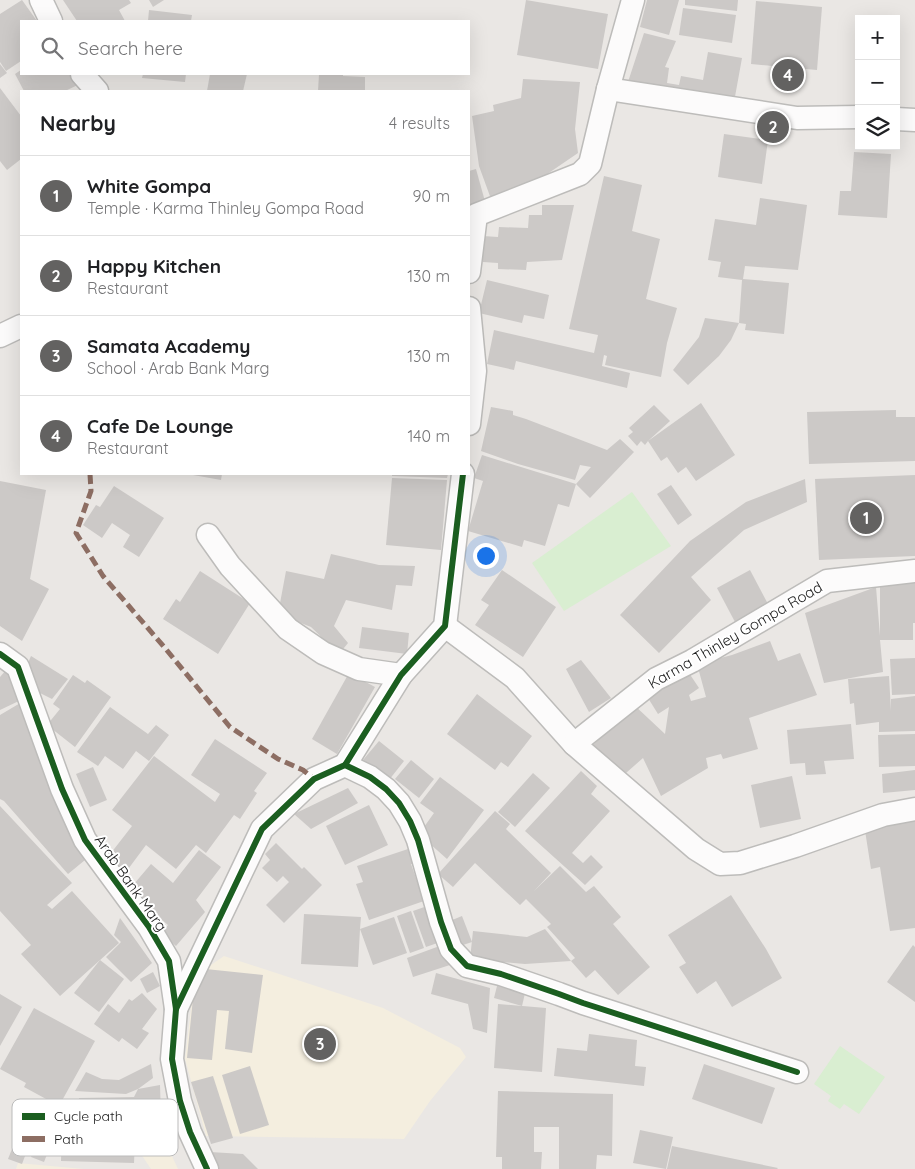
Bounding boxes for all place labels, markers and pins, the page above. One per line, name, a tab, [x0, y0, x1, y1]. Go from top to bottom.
pin: 4	[772, 56, 804, 94]
pin: 2	[757, 108, 789, 146]
pin: 1	[850, 499, 882, 537]
pin: 3	[304, 1025, 336, 1063]

